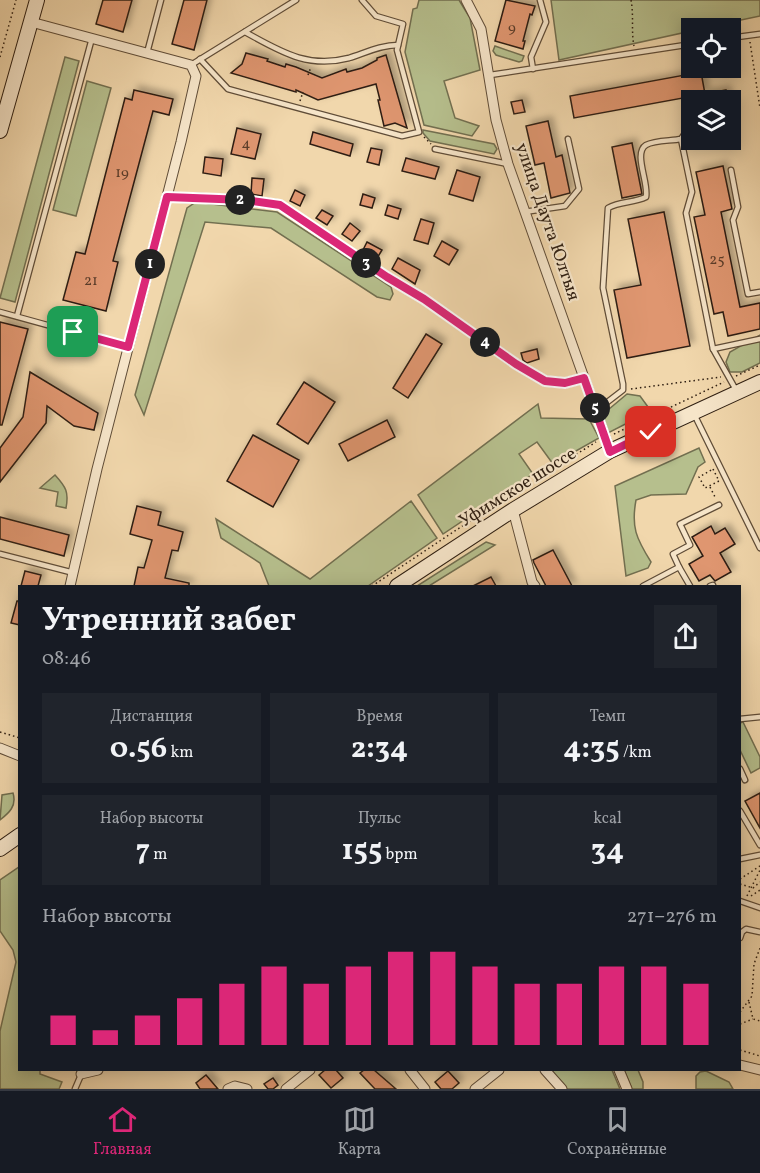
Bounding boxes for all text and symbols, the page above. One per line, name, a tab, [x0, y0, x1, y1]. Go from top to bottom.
house number: 9	[508, 18, 516, 39]
map controls	[681, 18, 741, 150]
button: locate	[681, 18, 741, 78]
button: layers	[681, 90, 741, 150]
house number: 4	[242, 134, 251, 155]
street label: улица Даута Юлтыя	[508, 140, 586, 304]
house number: 19	[115, 163, 129, 184]
pin: 2	[225, 185, 255, 215]
text: 2	[236, 189, 244, 211]
pin: 3	[351, 248, 381, 278]
pin: 1	[135, 249, 165, 279]
house number: 25	[709, 250, 725, 271]
text: 3	[362, 252, 370, 274]
text: 1	[147, 253, 153, 275]
house number: 21	[84, 271, 98, 292]
pin	[47, 306, 98, 357]
icon: arrive	[56, 315, 89, 348]
pin: 4	[470, 327, 500, 357]
text: 4	[480, 331, 490, 353]
pin: 5	[580, 393, 610, 423]
text: 5	[591, 397, 599, 419]
pin	[625, 406, 676, 457]
icon: check	[634, 415, 667, 448]
street label: Уфимское шоссе	[455, 442, 581, 534]
text: Утренний забег	[42, 599, 296, 645]
button: share	[654, 605, 717, 668]
text: 08:46	[42, 645, 91, 673]
text: Дистанция	[110, 706, 193, 728]
text: Время	[356, 706, 403, 728]
text: Темп	[589, 706, 626, 728]
text: 0.56	[110, 728, 167, 770]
text: 2:34	[351, 728, 408, 770]
text: 4:35	[563, 728, 620, 770]
text: km	[167, 742, 193, 764]
text: /km	[620, 742, 652, 764]
text: Набор высоты	[100, 808, 203, 830]
text: Пульс	[358, 808, 401, 830]
text: kcal	[593, 808, 622, 830]
text: 7	[136, 830, 150, 872]
text: 155	[341, 830, 382, 872]
text: 34	[591, 830, 624, 872]
text: m	[150, 844, 167, 866]
text: bpm	[382, 844, 418, 866]
text: Набор высоты	[42, 903, 172, 931]
text: 271–276 m	[627, 903, 717, 931]
tab: Главная	[93, 1103, 152, 1161]
tab: Карта	[338, 1103, 381, 1161]
tab: Сохранённые	[567, 1103, 667, 1161]

